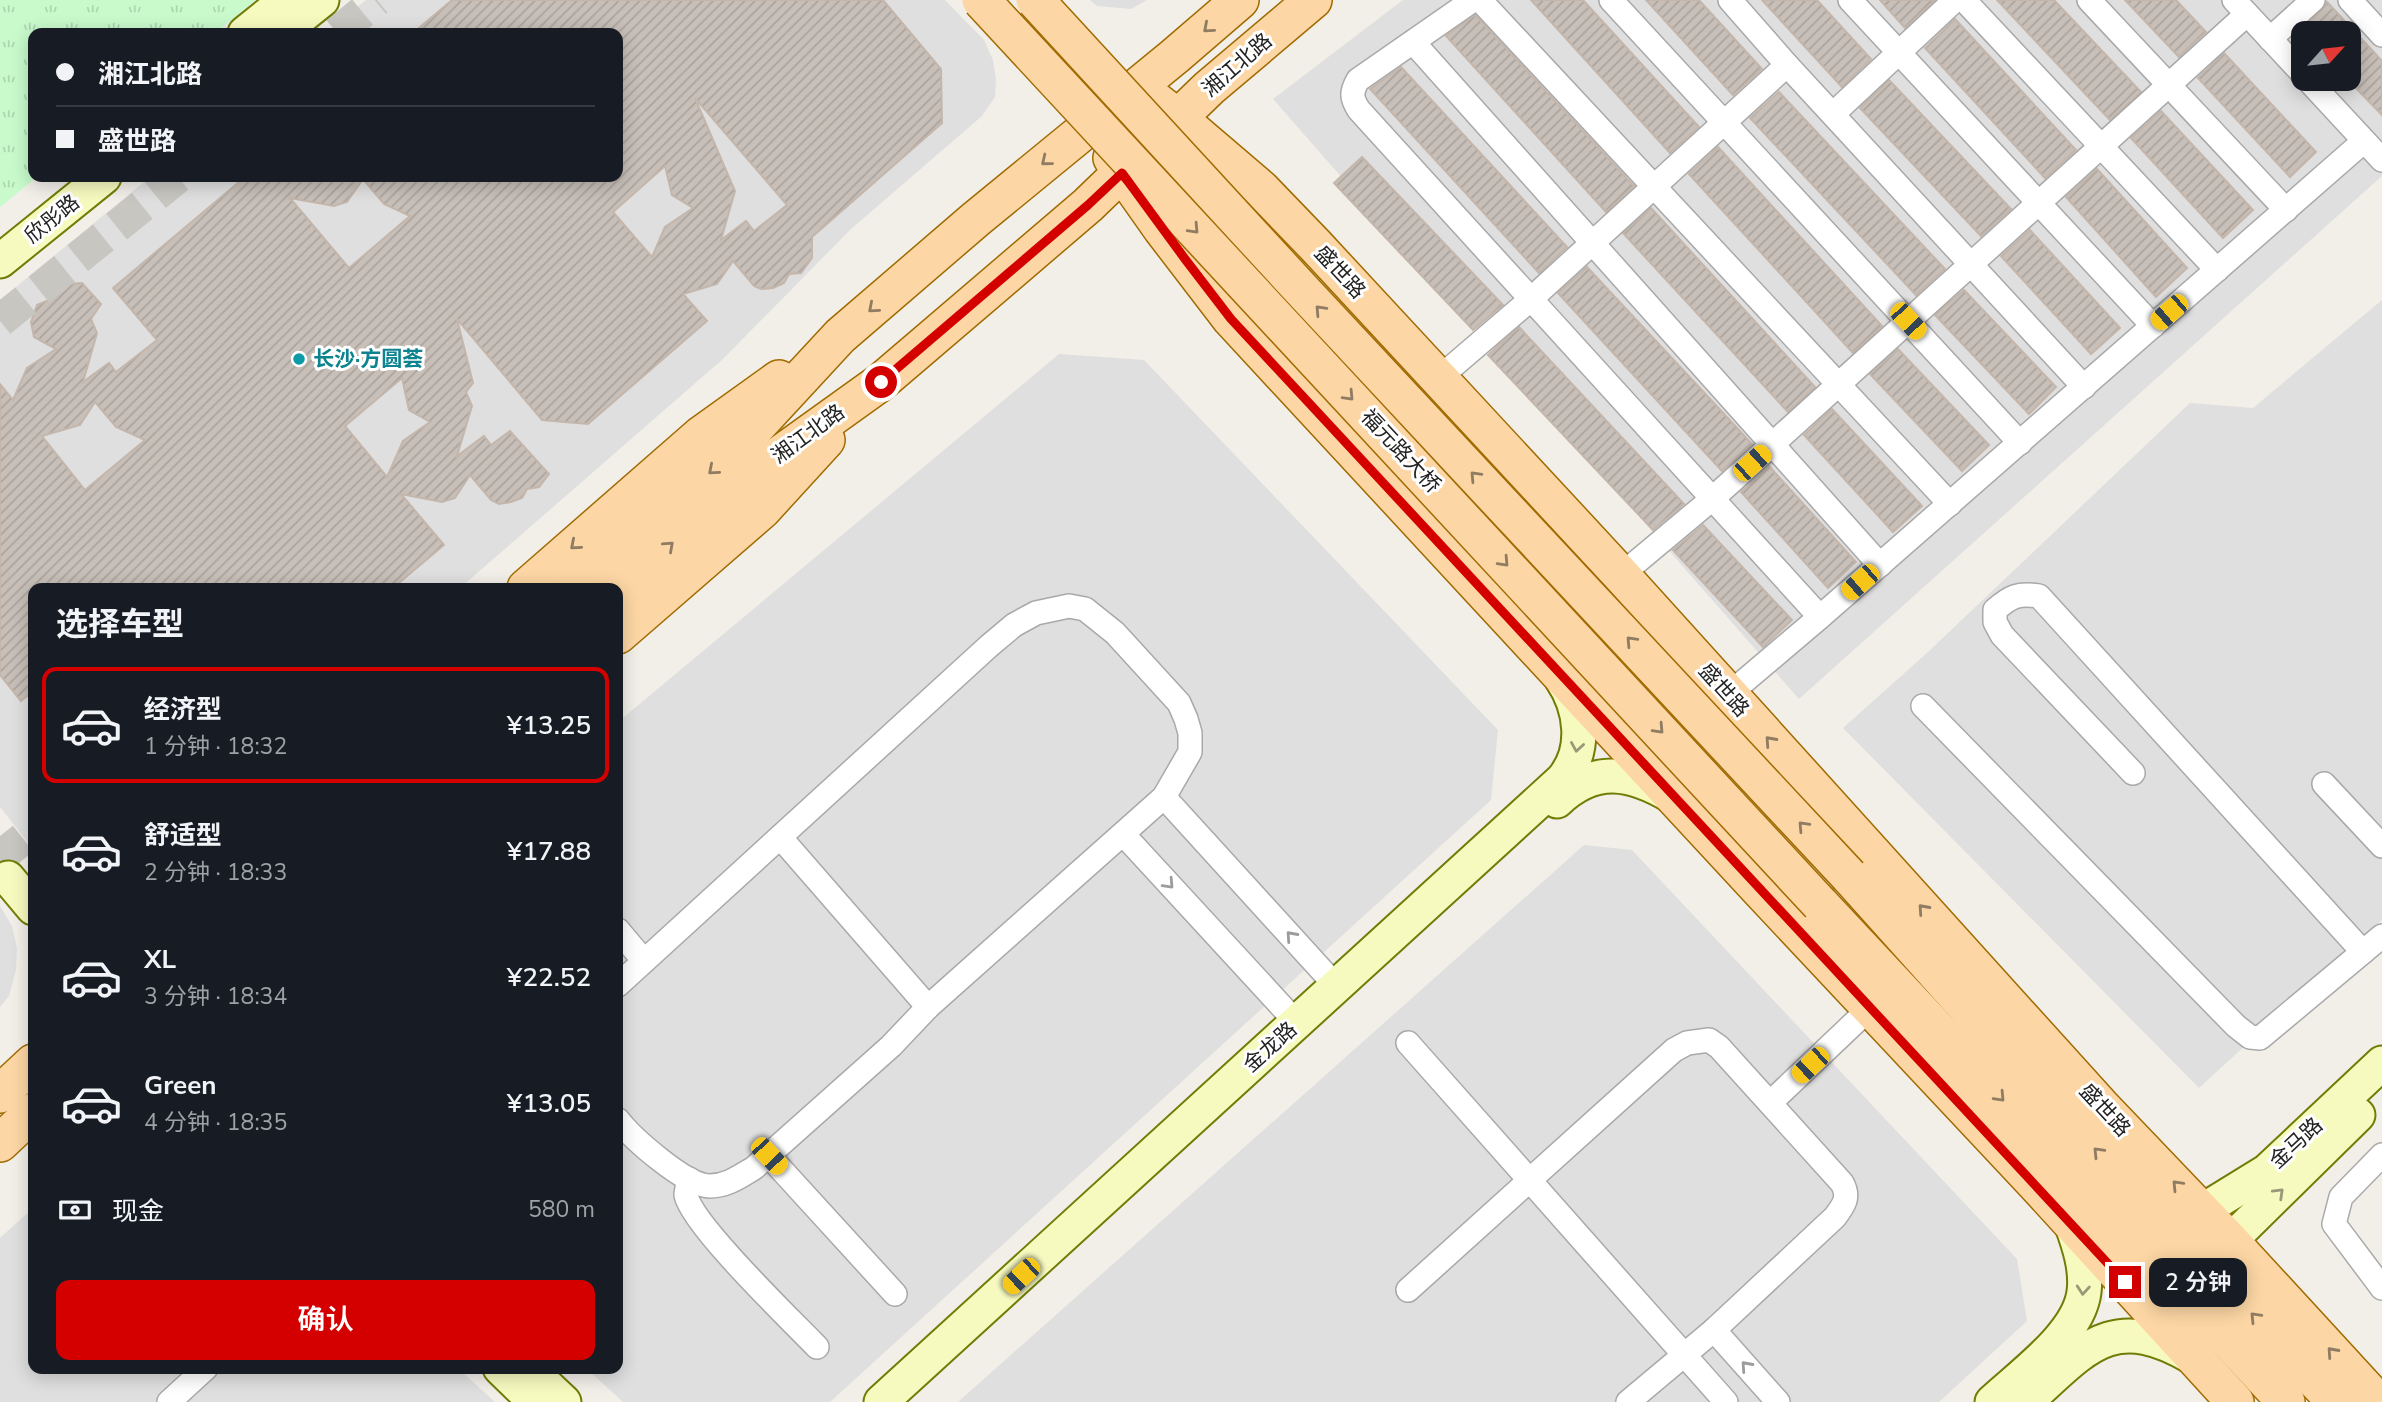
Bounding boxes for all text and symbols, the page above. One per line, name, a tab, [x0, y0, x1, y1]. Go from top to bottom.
one-way arrow	[1203, 20, 1216, 32]
north arrow	[2291, 21, 2361, 91]
map controls	[2291, 21, 2361, 91]
street label: 湘江北路	[1196, 27, 1278, 103]
text: 湘江北路	[98, 57, 202, 92]
text: 盛世路	[98, 124, 176, 159]
one-way arrow	[1041, 153, 1054, 165]
street label: 欣彤路	[19, 188, 85, 250]
one-way arrow	[1186, 221, 1198, 234]
street label: 盛世路	[1308, 239, 1372, 305]
car	[2147, 290, 2192, 334]
car	[1886, 298, 1931, 344]
one-way arrow	[868, 300, 881, 312]
one-way arrow	[1315, 305, 1328, 318]
place label: 长沙·方圆荟	[313, 345, 423, 373]
marker: 长沙·方圆荟	[291, 351, 307, 367]
route start	[865, 366, 897, 398]
one-way arrow	[1341, 388, 1354, 401]
street label: 湘江北路	[766, 398, 850, 470]
street label: 福元路大桥	[1355, 403, 1447, 499]
car	[1730, 441, 1775, 485]
one-way arrow	[708, 462, 721, 474]
one-way arrow	[1471, 471, 1483, 484]
one-way arrow	[570, 537, 583, 549]
one-way arrow	[661, 542, 674, 554]
one-way arrow	[1496, 554, 1509, 567]
car	[1838, 560, 1883, 604]
text: 选择车型	[56, 603, 184, 646]
one-way arrow	[1627, 636, 1639, 649]
street label: 盛世路	[1693, 657, 1755, 723]
text: 经济型	[144, 692, 222, 727]
icon: car	[60, 694, 123, 757]
text: ¥13.25	[507, 708, 591, 743]
one-way arrow	[1651, 721, 1663, 734]
text: 1 分钟 · 18:32	[144, 731, 287, 762]
one-way arrow	[1766, 736, 1778, 749]
one-way arrow	[1570, 741, 1585, 753]
text: 舒适型	[144, 818, 222, 853]
icon: car	[60, 820, 123, 883]
one-way arrow	[1799, 821, 1811, 834]
text: ¥17.88	[507, 834, 591, 869]
text: 2 分钟 · 18:33	[144, 857, 287, 888]
one-way arrow	[1161, 876, 1173, 889]
one-way arrow	[1919, 904, 1932, 917]
one-way arrow	[1287, 931, 1300, 944]
text: XL	[144, 942, 176, 977]
icon: car	[60, 946, 123, 1009]
text: ¥22.52	[507, 960, 591, 995]
text: 3 分钟 · 18:34	[144, 981, 287, 1012]
street label: 金龙路	[1237, 1016, 1303, 1078]
car	[1788, 1043, 1833, 1087]
text: Green	[144, 1068, 217, 1103]
icon: car	[60, 1072, 123, 1135]
street label: 盛世路	[2073, 1077, 2137, 1143]
text: ¥13.05	[507, 1086, 591, 1121]
one-way arrow	[1992, 1089, 2005, 1102]
text: 4 分钟 · 18:35	[144, 1107, 287, 1138]
street label: 金马路	[2263, 1111, 2329, 1175]
car	[747, 1133, 792, 1179]
one-way arrow	[2094, 1147, 2107, 1160]
one-way arrow	[2172, 1180, 2185, 1193]
one-way arrow	[2271, 1189, 2284, 1202]
icon: cash	[56, 1191, 94, 1229]
text: 现金	[112, 1194, 164, 1229]
text: 580 m	[528, 1194, 595, 1225]
car	[999, 1254, 1044, 1298]
callout: 2 分钟	[2150, 1258, 2248, 1306]
route end	[2109, 1266, 2141, 1298]
text: 2 分钟	[2165, 1267, 2231, 1298]
button: 确认	[56, 1280, 595, 1360]
one-way arrow	[2076, 1285, 2091, 1296]
one-way arrow	[2250, 1312, 2263, 1325]
one-way arrow	[2327, 1347, 2340, 1360]
one-way arrow	[1742, 1361, 1754, 1374]

